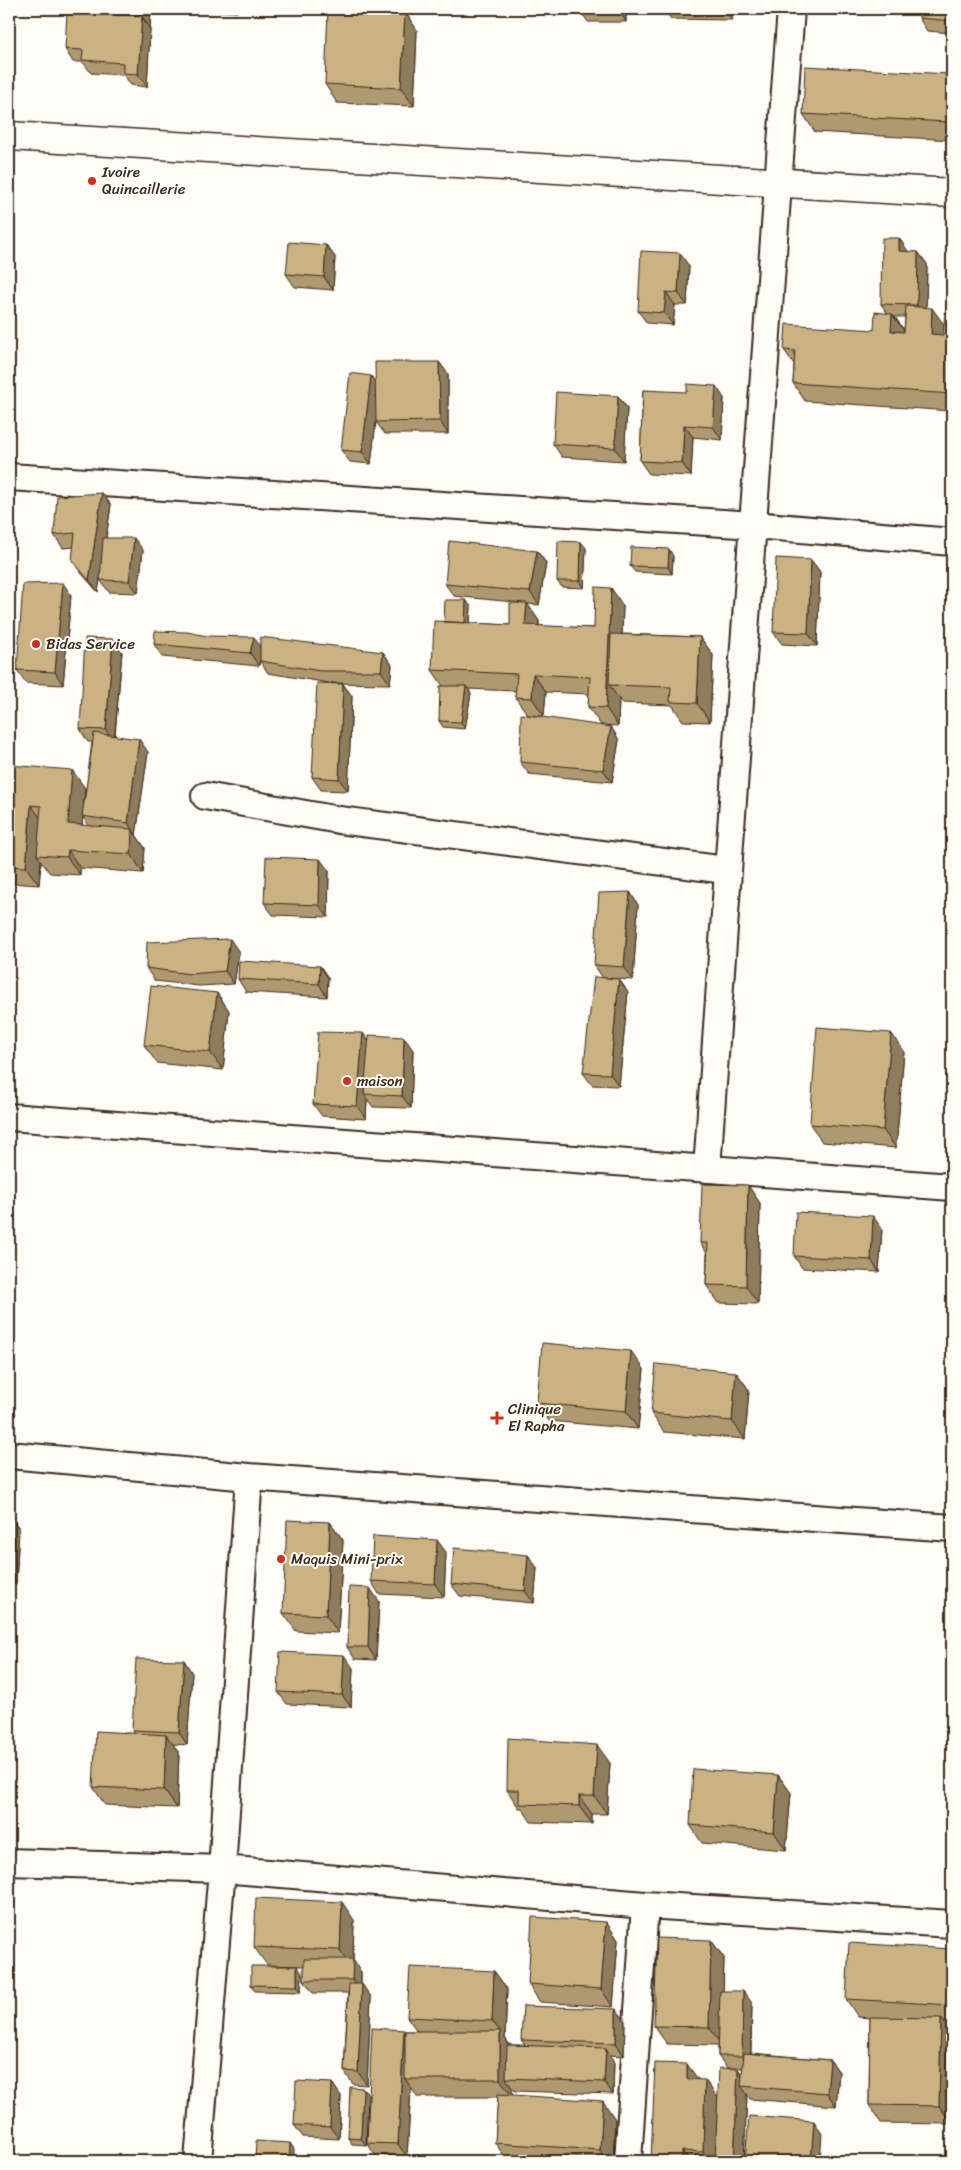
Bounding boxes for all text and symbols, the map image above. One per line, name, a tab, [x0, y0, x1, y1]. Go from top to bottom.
place label: Ivoire Quincaillerie	[101, 159, 186, 202]
marker: Ivoire Quincaillerie	[86, 175, 98, 187]
place label: Bidas Service	[46, 631, 135, 657]
marker: Bidas Service	[30, 638, 42, 650]
place label: maison	[357, 1068, 403, 1094]
marker: maison	[341, 1075, 353, 1087]
place label: Clinique El Rapha	[508, 1396, 565, 1439]
marker: Clinique El Rapha	[490, 1411, 504, 1425]
place label: Maquis Mini-prix	[291, 1546, 403, 1572]
marker: Maquis Mini-prix	[275, 1553, 287, 1565]

